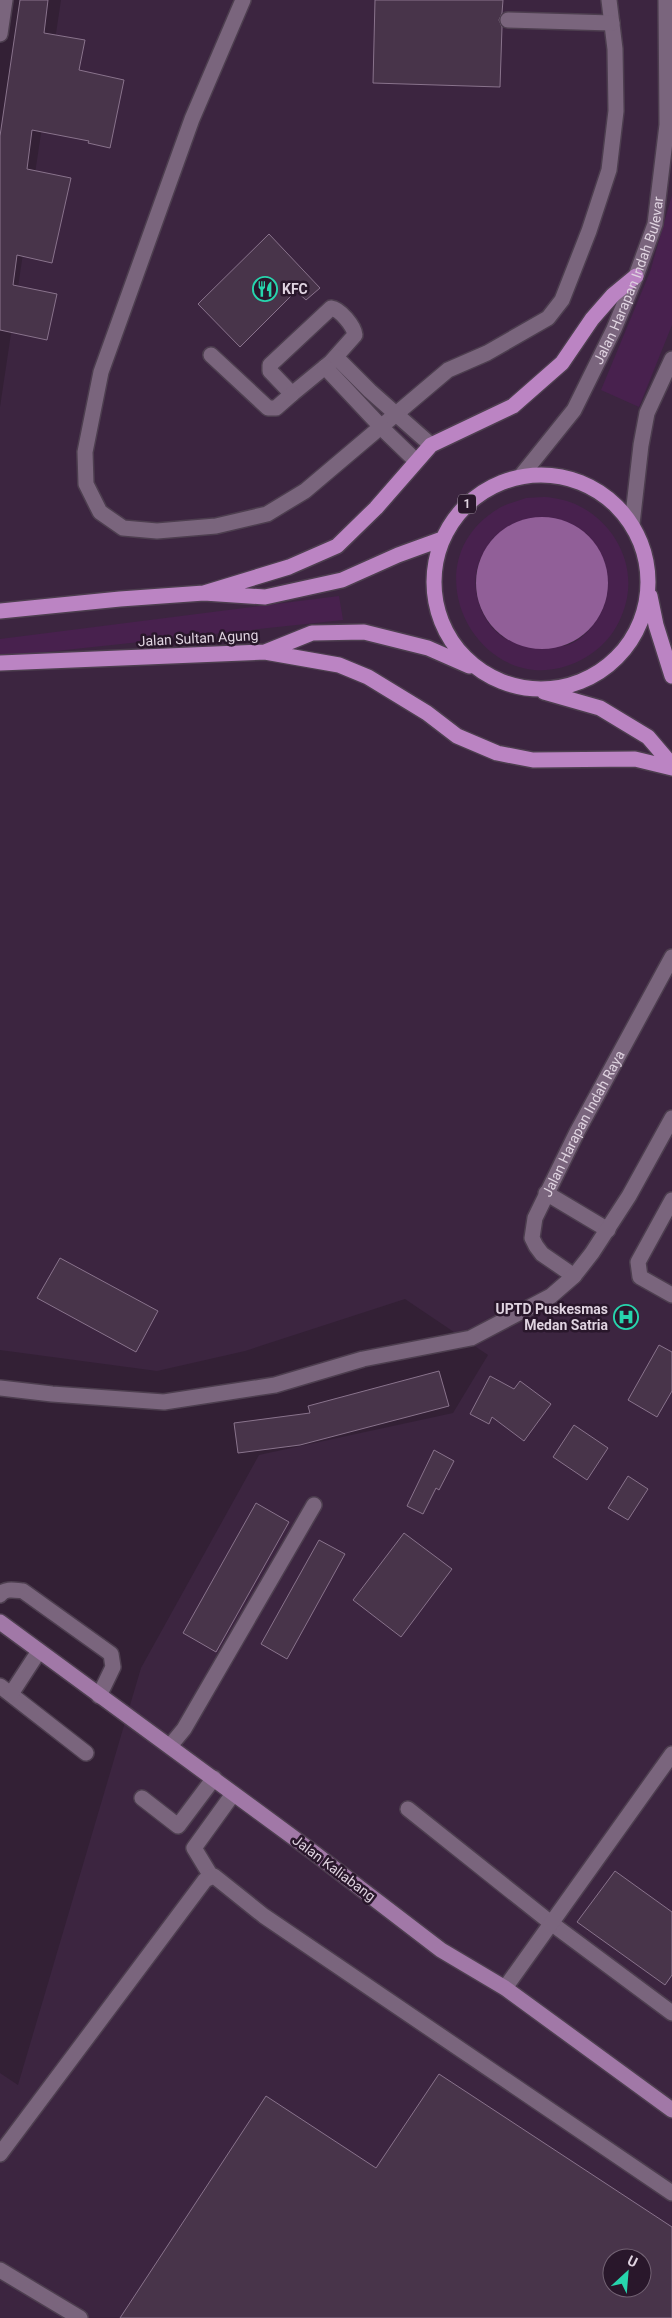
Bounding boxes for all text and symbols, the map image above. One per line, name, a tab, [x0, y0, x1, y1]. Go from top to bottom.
street label: Jalan Harapan Indah Bulevar	[590, 195, 666, 367]
restaurant icon: KFC	[252, 276, 278, 302]
place label: KFC	[282, 281, 308, 297]
road number: 1	[458, 494, 476, 514]
street label: Jalan Sultan Agung	[137, 627, 259, 649]
street label: Jalan Harapan Indah Raya	[539, 1048, 628, 1199]
place label: UPTD Puskesmas Medan Satria	[496, 1301, 608, 1333]
hospital icon: UPTD Puskesmas Medan Satria	[613, 1304, 639, 1330]
street label: Jalan Kaliabang	[289, 1832, 379, 1904]
north arrow	[602, 2248, 652, 2298]
text: U	[625, 2252, 640, 2271]

